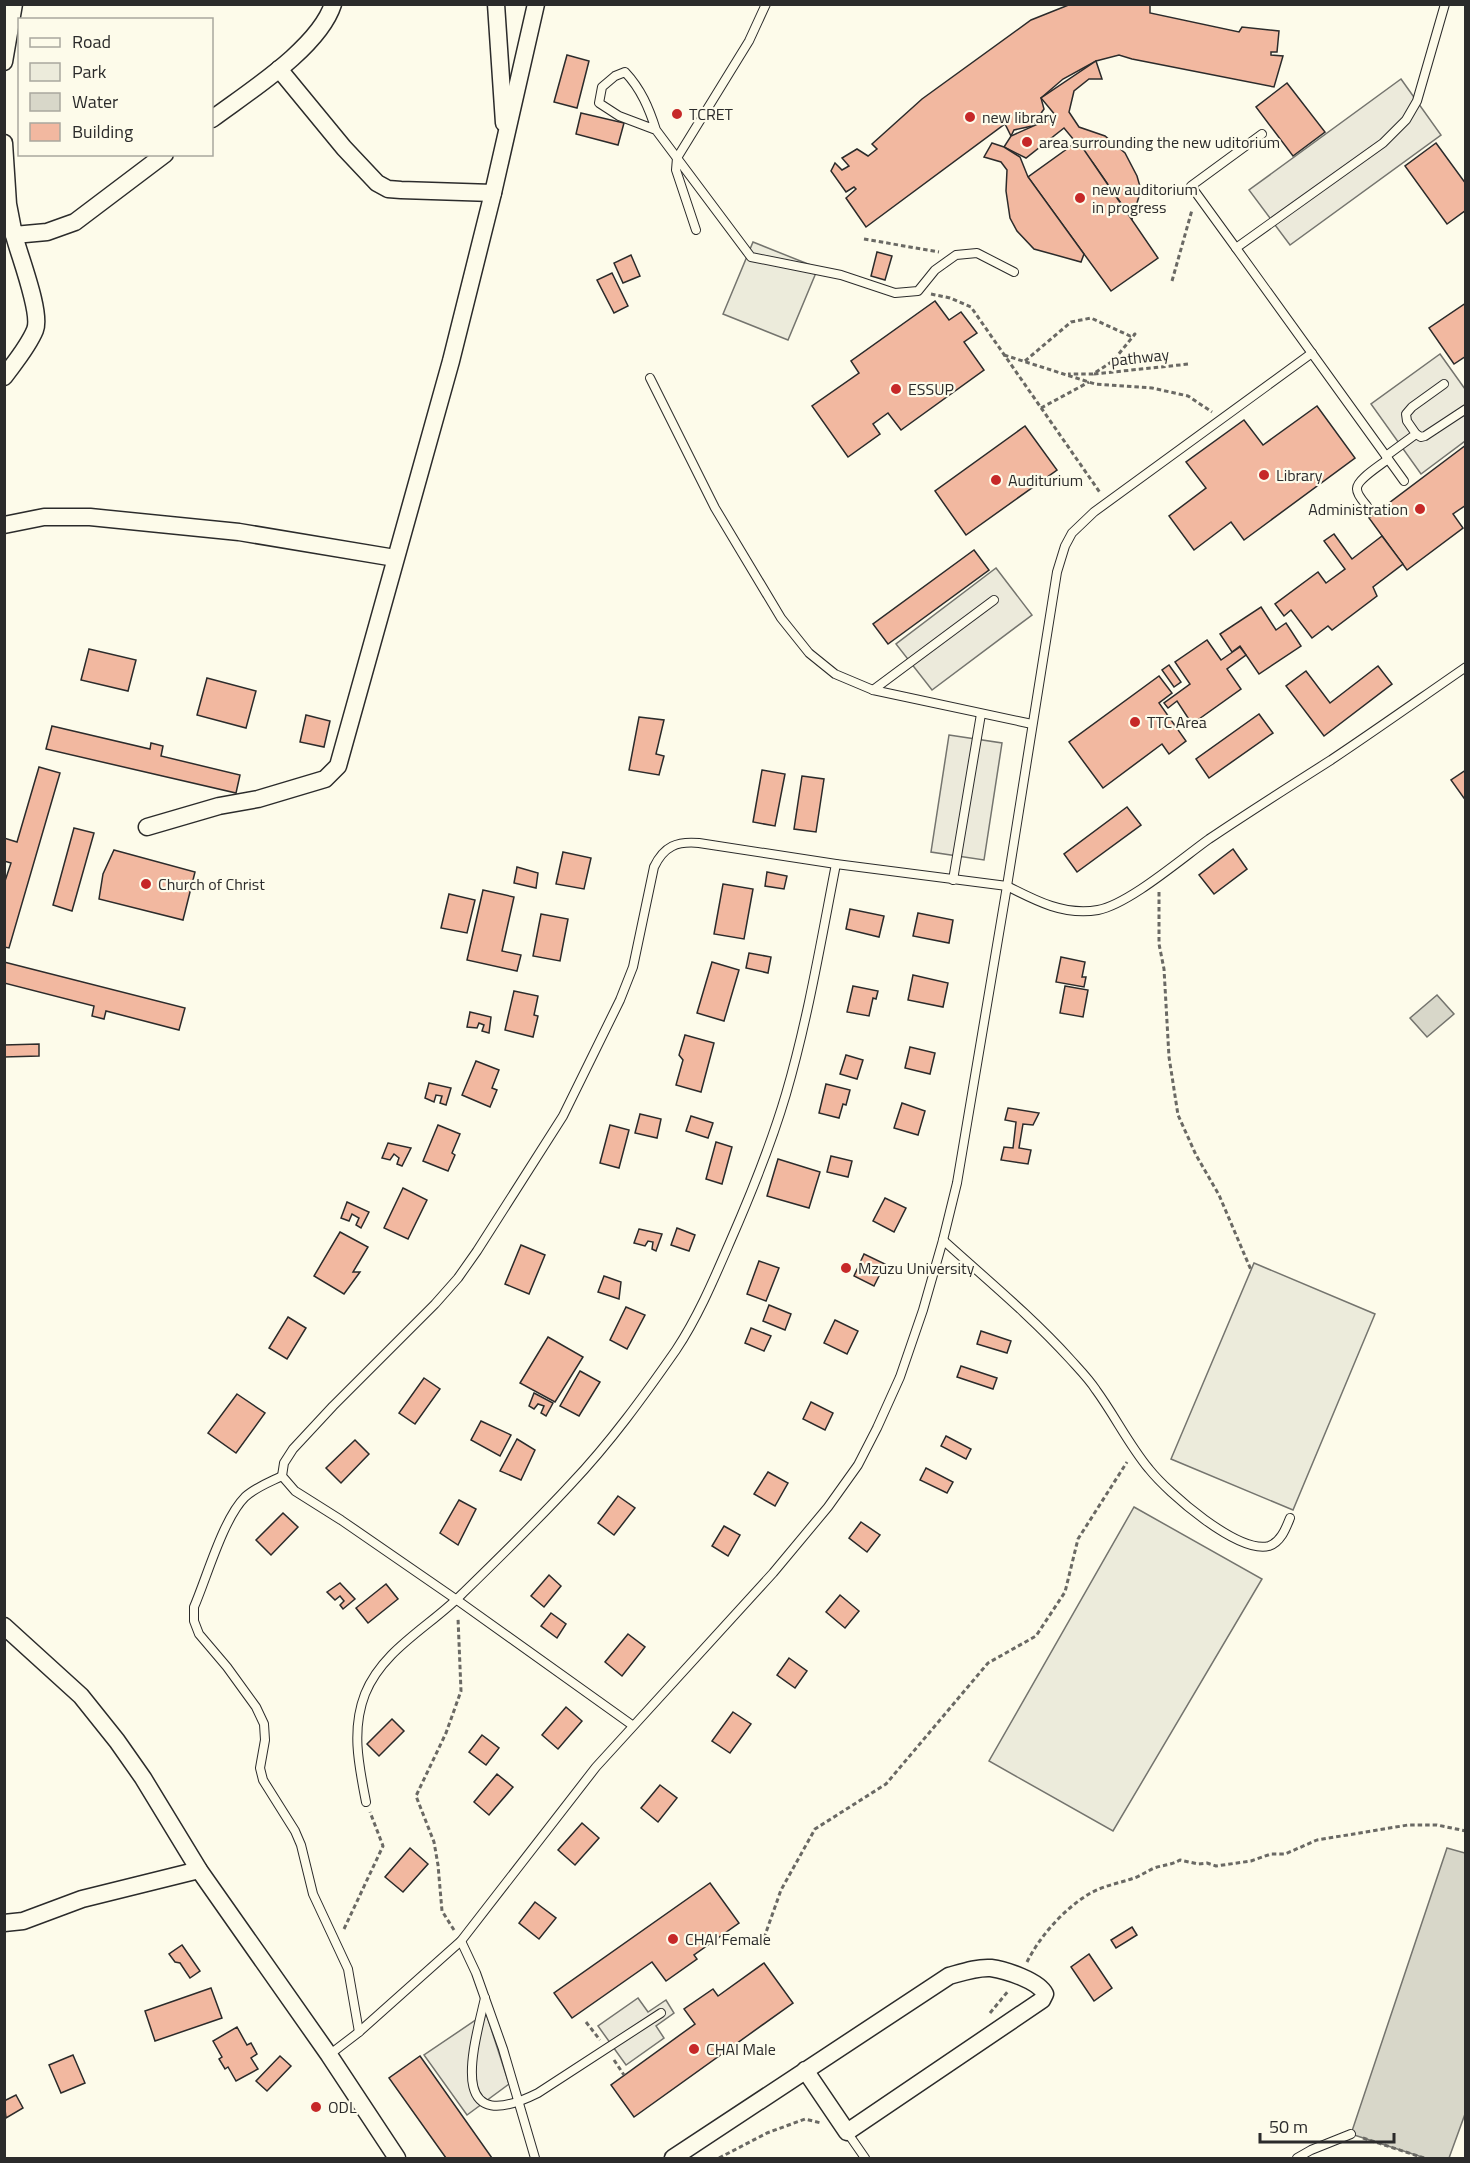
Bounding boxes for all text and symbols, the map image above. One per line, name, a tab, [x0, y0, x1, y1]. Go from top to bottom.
legend	[18, 18, 213, 156]
text: Road	[72, 28, 111, 55]
text: Park	[72, 58, 107, 85]
text: Water	[72, 88, 118, 115]
place label: TCRET	[689, 102, 734, 126]
place label: new library	[982, 105, 1057, 129]
marker: TCRET	[670, 107, 684, 121]
marker: new library	[963, 110, 977, 124]
text: Building	[72, 118, 133, 145]
place label: area surrounding the new uditorium	[1039, 130, 1280, 154]
marker: area surrounding the new uditorium	[1020, 135, 1034, 149]
place label: new auditorium in progress	[1092, 177, 1198, 219]
marker: new auditorium in progress	[1073, 191, 1087, 205]
street label: pathway	[1110, 342, 1171, 372]
place label: ESSUP	[908, 377, 954, 401]
marker: ESSUP	[889, 382, 903, 396]
place label: Library	[1276, 463, 1323, 487]
place label: Auditurium	[1008, 468, 1083, 492]
marker: Library	[1257, 468, 1271, 482]
marker: Auditurium	[989, 473, 1003, 487]
place label: Administration	[1308, 497, 1408, 521]
marker: Administration	[1413, 502, 1427, 516]
place label: TTC Area	[1147, 710, 1207, 734]
marker: TTC Area	[1128, 715, 1142, 729]
place label: Church of Christ	[158, 872, 265, 896]
marker: Church of Christ	[139, 877, 153, 891]
place label: Mzuzu University	[858, 1256, 975, 1280]
marker: Mzuzu University	[839, 1261, 853, 1275]
place label: CHAI Female	[685, 1927, 771, 1951]
marker: CHAI Female	[666, 1932, 680, 1946]
place label: CHAI Male	[706, 2037, 776, 2061]
marker: CHAI Male	[687, 2042, 701, 2056]
place label: ODL	[328, 2095, 357, 2119]
marker: ODL	[309, 2100, 323, 2114]
scale bar	[1260, 2106, 1394, 2144]
text: 50 m	[1269, 2113, 1308, 2140]

